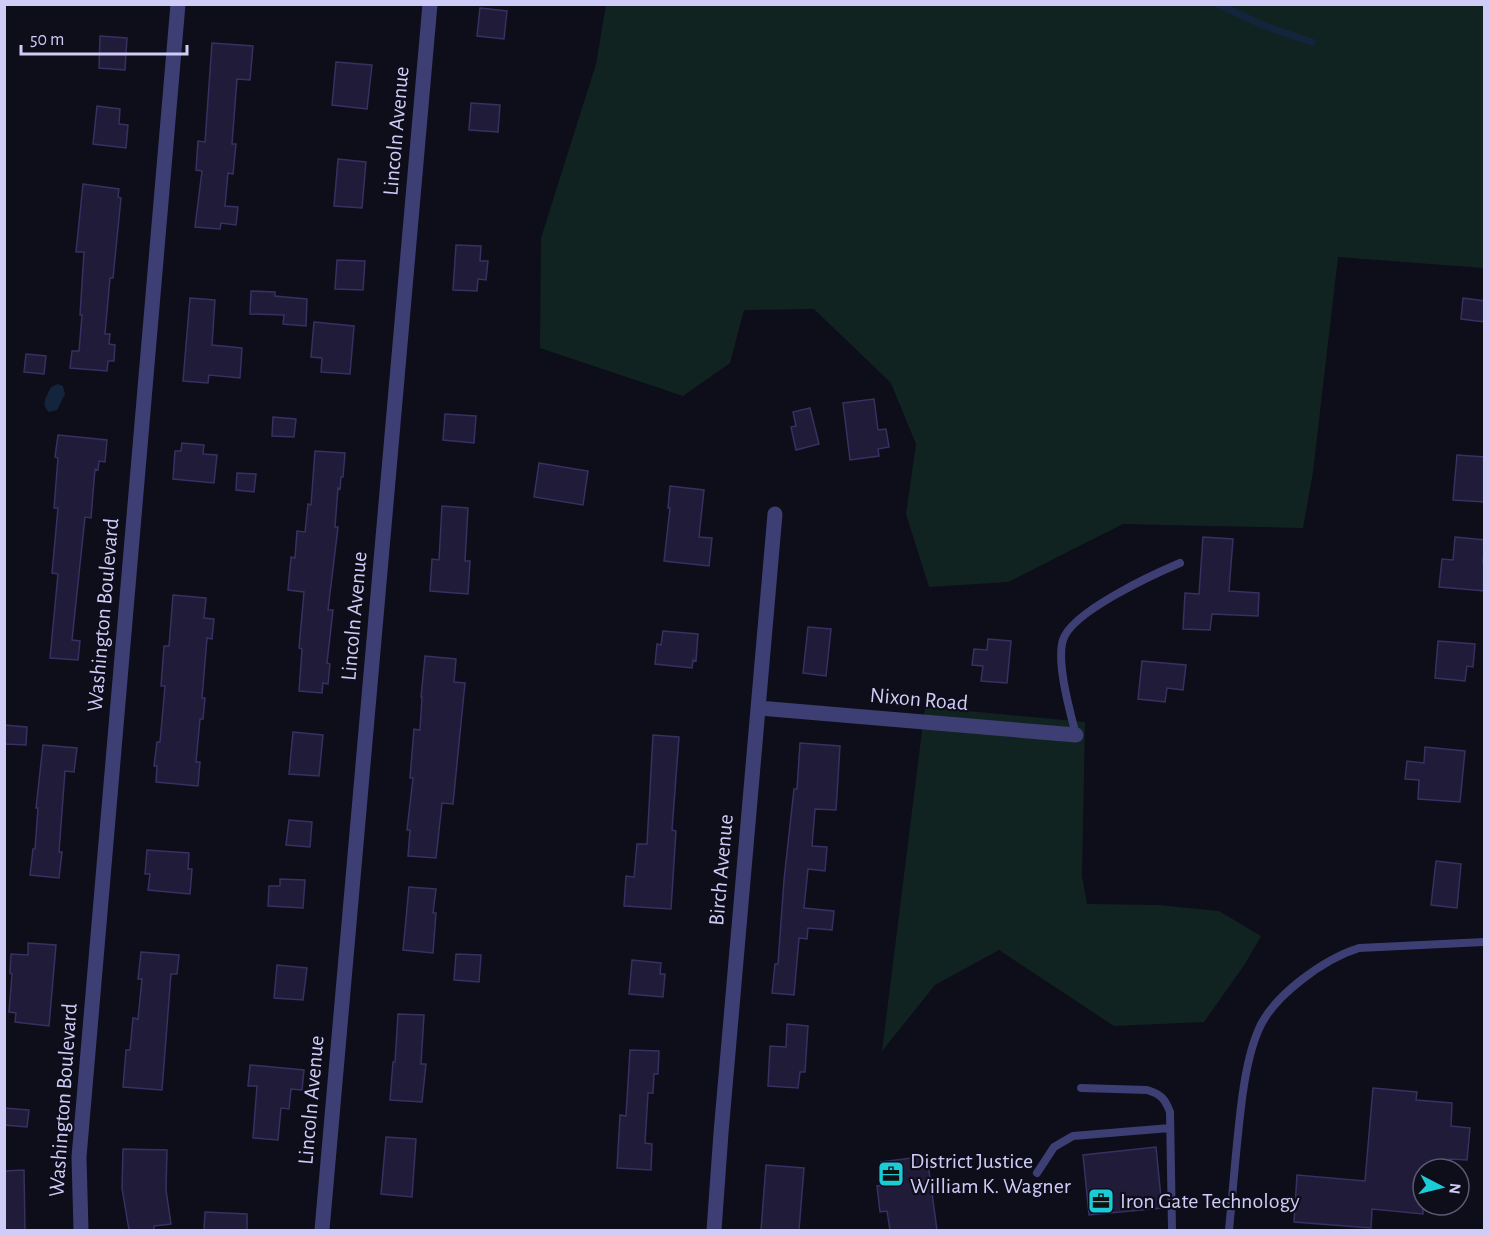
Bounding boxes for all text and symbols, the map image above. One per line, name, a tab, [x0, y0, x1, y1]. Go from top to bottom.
scale bar	[21, 18, 188, 56]
text: 50 m	[30, 31, 64, 49]
street label: Lincoln Avenue	[379, 65, 413, 197]
street label: Washington Boulevard	[84, 517, 122, 713]
street label: Lincoln Avenue	[337, 550, 371, 682]
street label: Nixon Road	[869, 684, 969, 714]
street label: Birch Avenue	[705, 813, 737, 927]
street label: Washington Boulevard	[45, 1002, 81, 1198]
street label: Lincoln Avenue	[294, 1034, 328, 1166]
place label: District Justice William K. Wagner	[910, 1150, 1071, 1197]
north arrow	[1411, 1157, 1471, 1217]
office icon: District Justice William K. Wagner	[876, 1159, 906, 1189]
text: N	[1446, 1182, 1464, 1195]
office icon: Iron Gate Technology	[1086, 1186, 1116, 1216]
place label: Iron Gate Technology	[1120, 1190, 1300, 1212]

